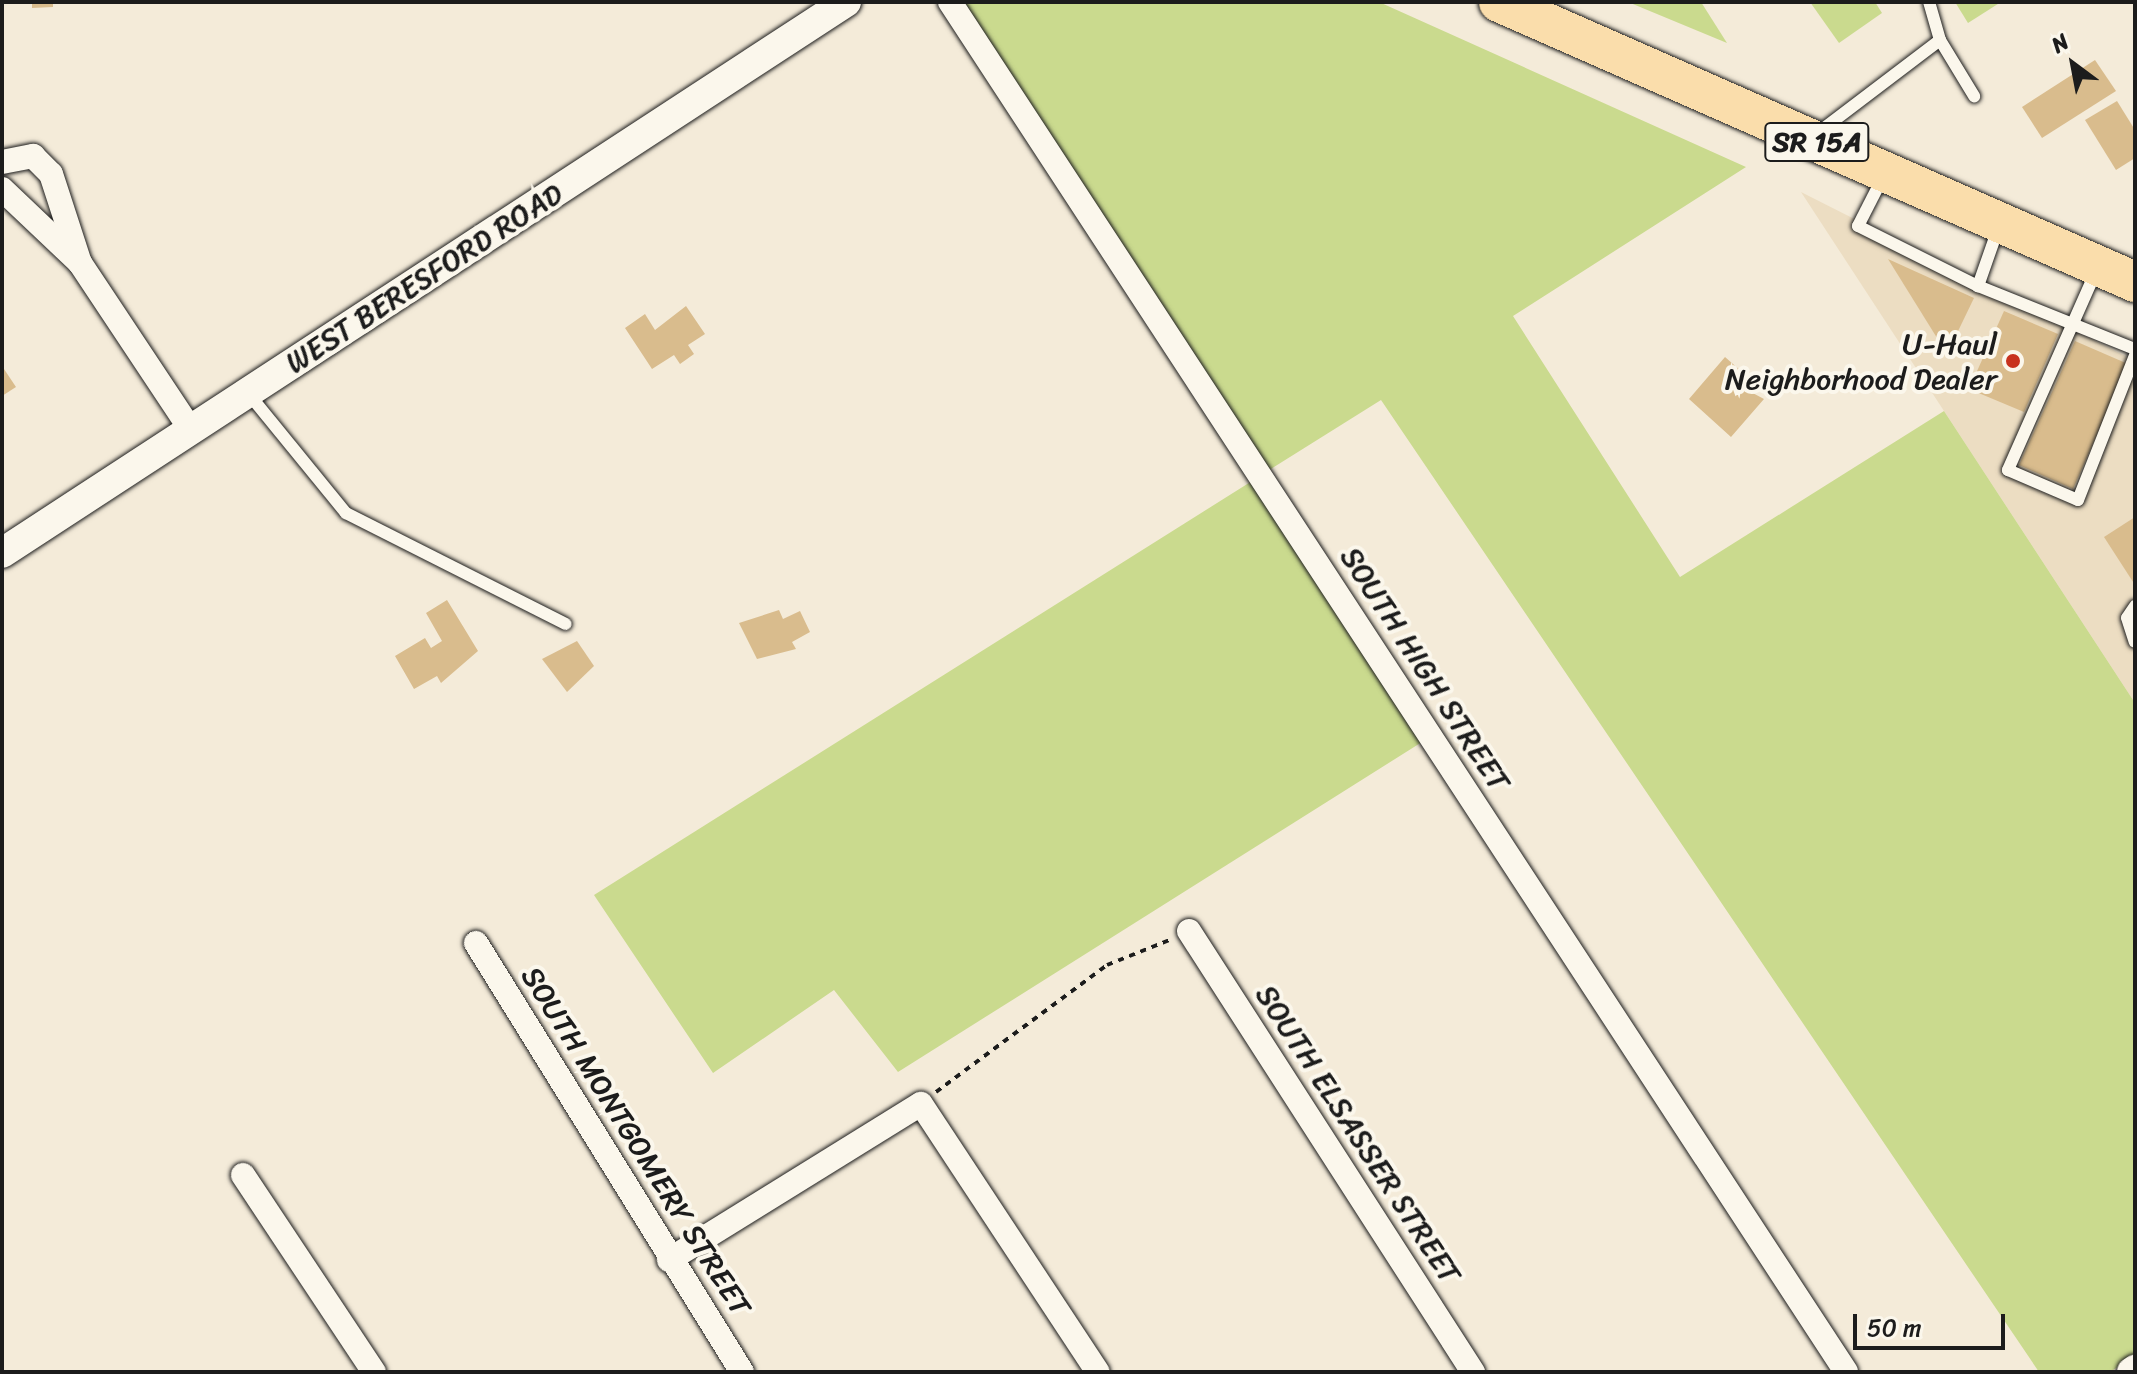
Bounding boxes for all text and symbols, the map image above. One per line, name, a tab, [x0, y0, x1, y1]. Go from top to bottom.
text: N	[2043, 23, 2077, 64]
north arrow	[2033, 24, 2113, 104]
road number: SR 15A	[1763, 118, 1871, 166]
street label: WEST BERESFORD ROAD	[280, 175, 568, 381]
place label: U-Haul Neighborhood Dealer	[1725, 326, 1997, 396]
marker: U-Haul Neighborhood Dealer	[2004, 352, 2022, 370]
street label: SOUTH HIGH STREET	[1332, 539, 1518, 799]
street label: SOUTH MONTGOMERY STREET	[513, 959, 759, 1323]
street label: SOUTH ELSASSER STREET	[1247, 977, 1469, 1291]
scale bar	[1857, 1298, 2009, 1348]
text: 50 m	[1867, 1307, 1922, 1349]

